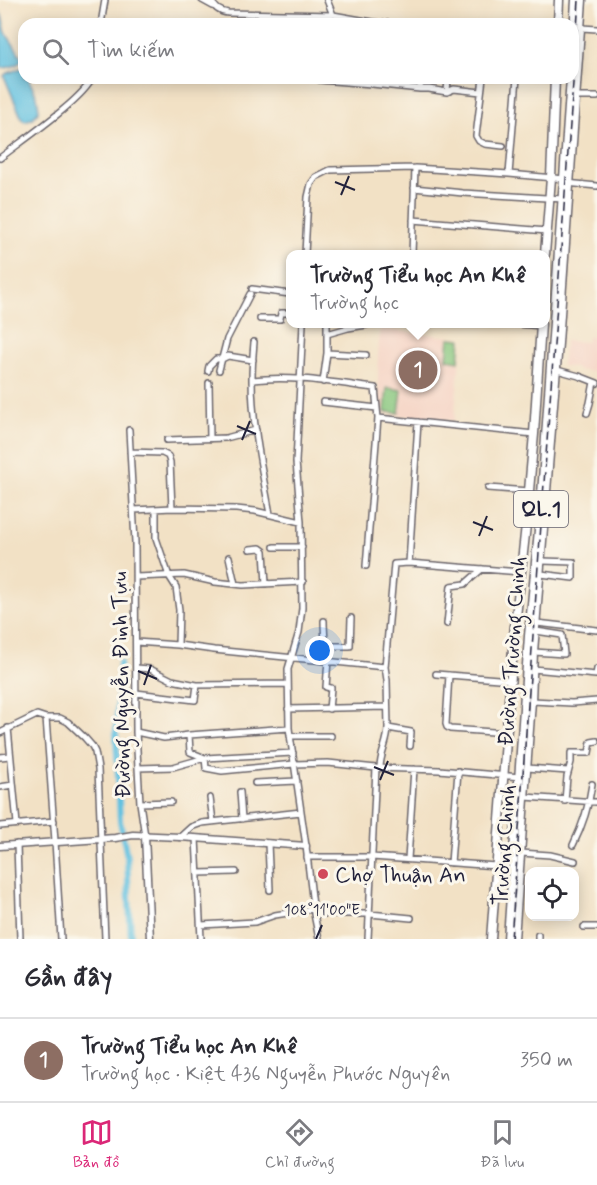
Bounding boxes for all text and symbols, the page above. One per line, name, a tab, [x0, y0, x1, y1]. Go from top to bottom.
search box	[18, 18, 579, 84]
icon: search	[39, 35, 72, 68]
text: Tìm kiếm	[87, 37, 175, 65]
popup	[286, 250, 550, 328]
text: Trường Tiểu học An Khê	[310, 262, 526, 290]
text: Trường học	[310, 290, 399, 317]
pin: 1	[398, 348, 438, 392]
road number: QL.1	[514, 491, 568, 527]
street label: Đường Trường Chinh	[492, 555, 537, 747]
street label: Đường Nguyễn Đình Tựu	[106, 571, 141, 799]
your location	[305, 636, 334, 665]
street label: Trường Chinh	[487, 783, 526, 907]
place label: Chợ Thuận An	[335, 862, 466, 890]
marker: Chợ Thuận An	[316, 867, 330, 881]
map controls	[525, 867, 579, 921]
button: locate	[525, 867, 579, 921]
text: 108°11'00"E	[284, 901, 360, 921]
text: Gần đây	[24, 961, 112, 995]
text: Trường Tiểu học An Khê	[81, 1033, 298, 1061]
text: 1	[39, 1047, 48, 1074]
text: 350 m	[520, 1047, 573, 1074]
text: Trường học · Kiệt 436 Nguyễn Phước Nguyên	[81, 1061, 450, 1088]
tab: Bản đồ	[73, 1116, 119, 1173]
tab: Chỉ đường	[265, 1116, 335, 1173]
tab: Đã lưu	[480, 1116, 524, 1173]

